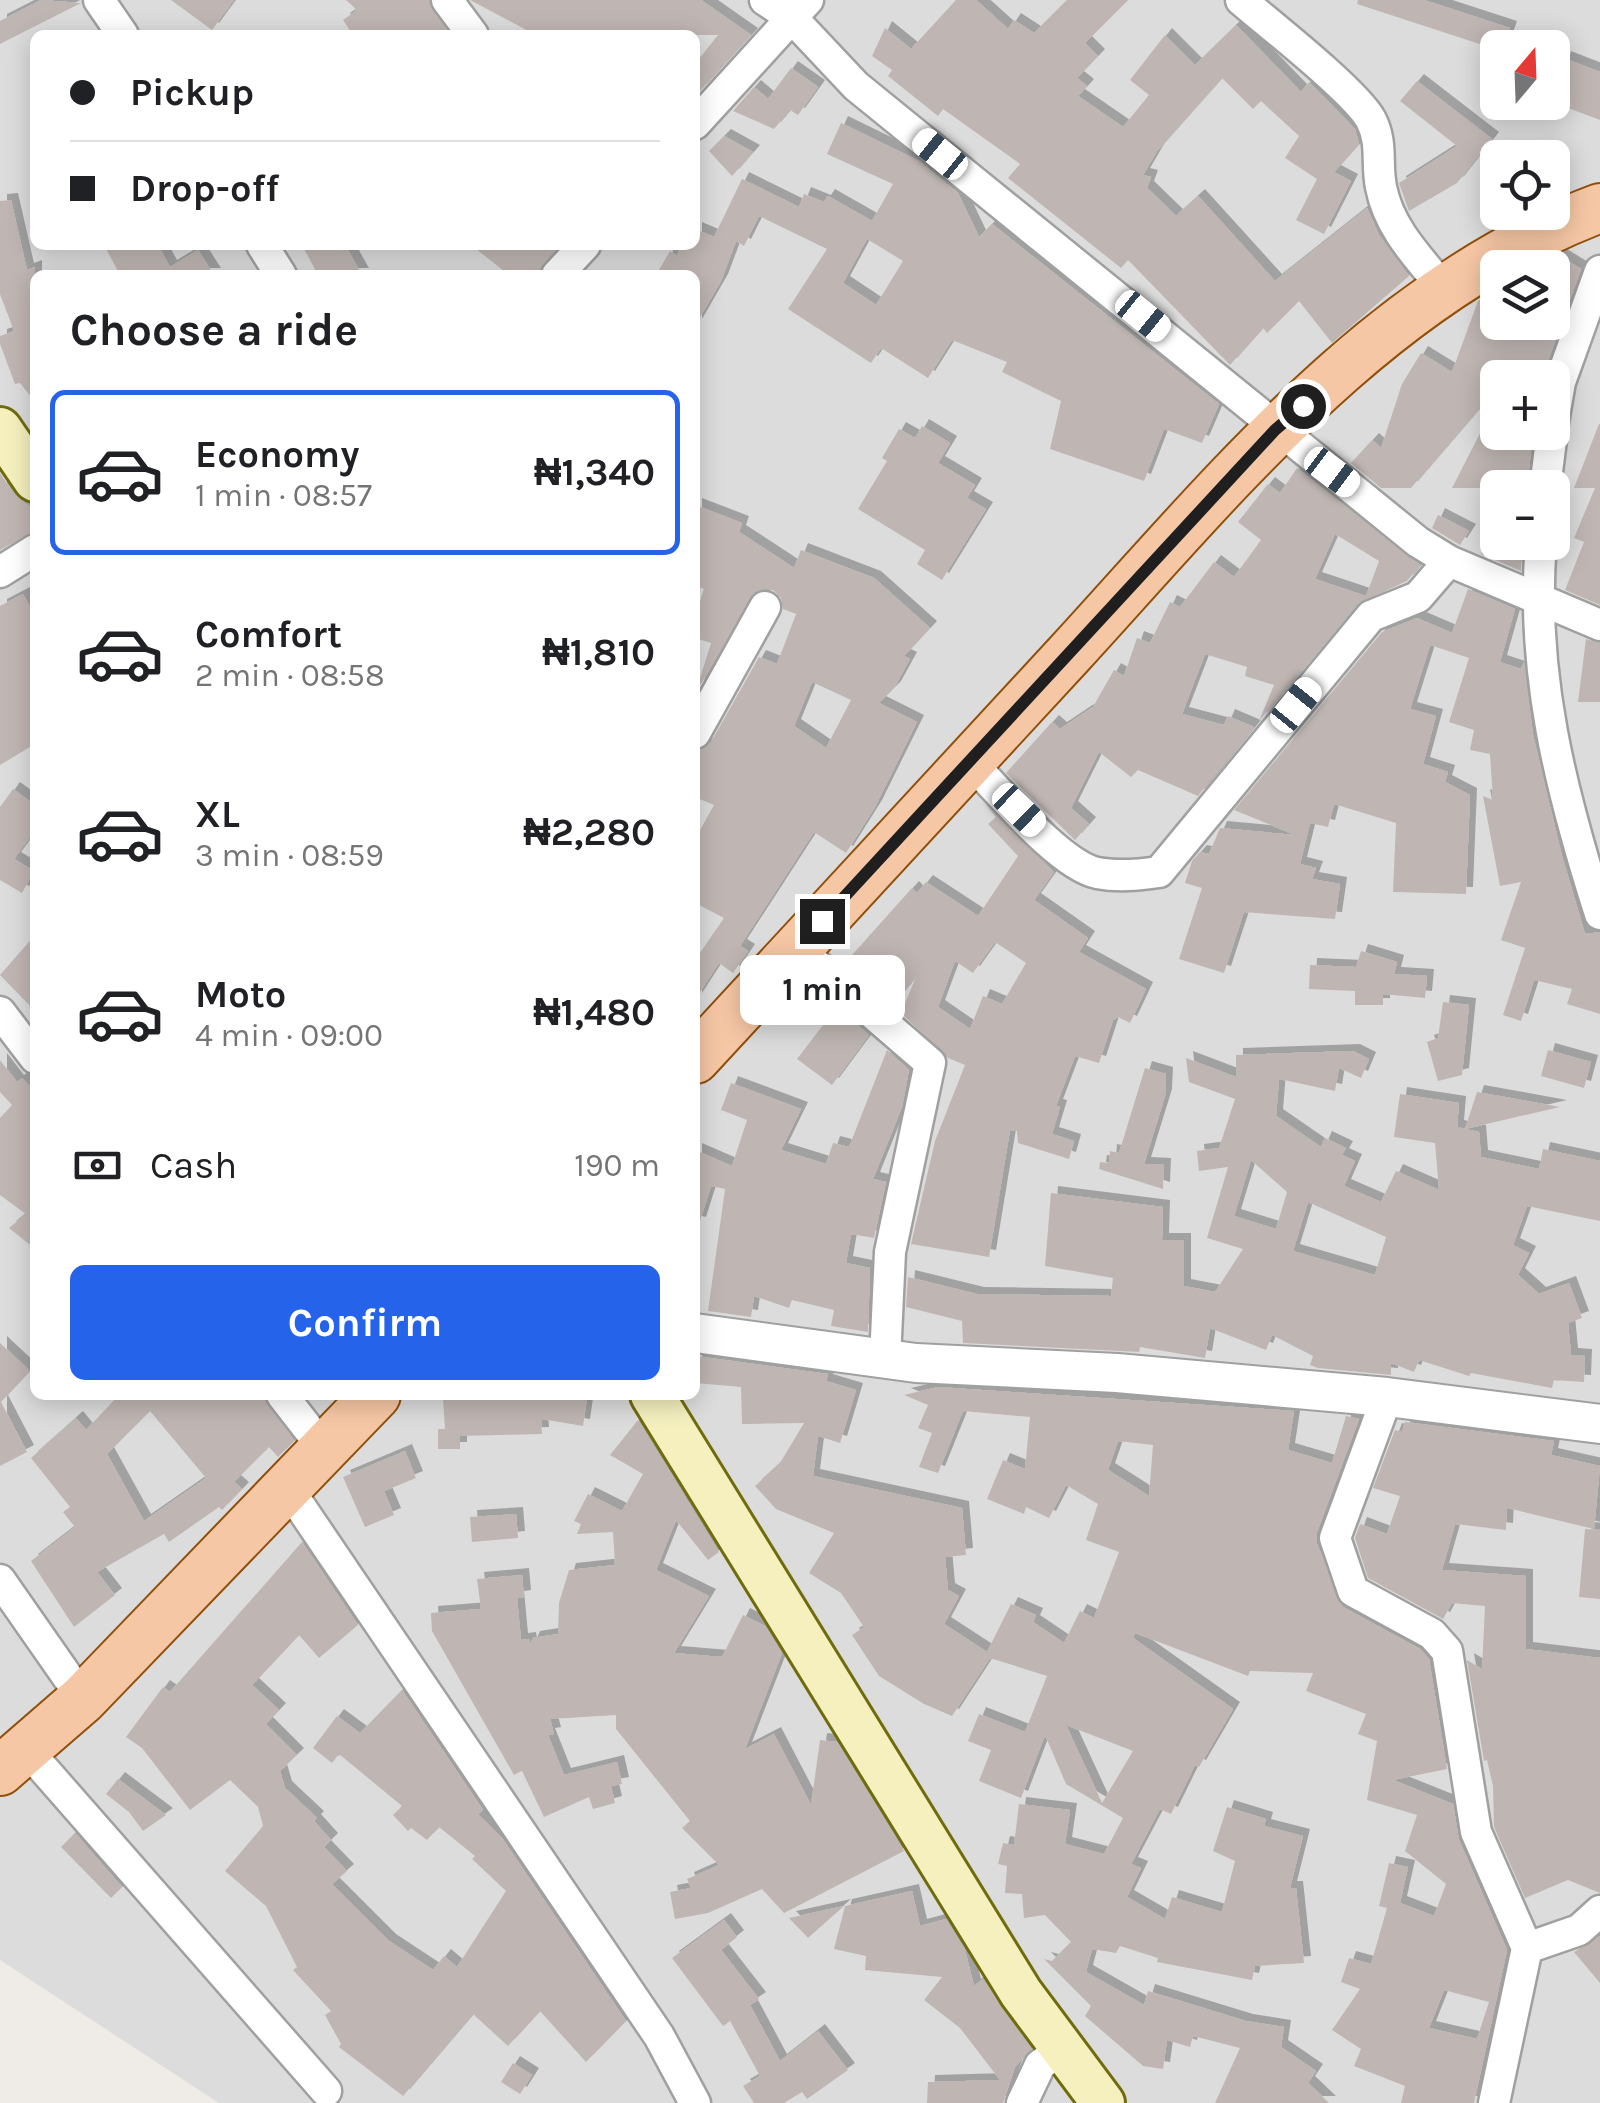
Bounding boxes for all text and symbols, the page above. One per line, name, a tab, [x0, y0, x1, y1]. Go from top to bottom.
north arrow	[1480, 30, 1570, 120]
map controls	[1480, 30, 1570, 560]
text: Pickup	[130, 70, 254, 115]
car	[907, 123, 973, 185]
button: locate	[1480, 140, 1570, 230]
text: Drop-off	[130, 166, 279, 211]
button: layers	[1480, 250, 1570, 340]
car	[1110, 285, 1176, 347]
text: Choose a ride	[70, 304, 358, 356]
button: +	[1480, 360, 1570, 450]
route start	[1281, 384, 1326, 429]
icon: car	[75, 428, 165, 518]
text: Economy	[195, 432, 359, 477]
car	[1299, 442, 1365, 502]
text: ₦1,340	[534, 450, 655, 495]
button: −	[1480, 470, 1570, 560]
text: 1 min · 08:57	[195, 477, 372, 514]
icon: car	[75, 608, 165, 698]
text: Comfort	[195, 612, 342, 657]
text: ₦1,810	[542, 630, 655, 675]
text: 2 min · 08:58	[195, 657, 385, 694]
car	[1265, 672, 1327, 738]
car	[987, 778, 1051, 842]
icon: car	[75, 788, 165, 878]
text: XL	[195, 792, 240, 837]
text: ₦2,280	[523, 810, 655, 855]
text: 3 min · 08:59	[195, 837, 384, 874]
route end	[800, 899, 845, 944]
callout: 1 min	[740, 956, 904, 1026]
icon: car	[75, 968, 165, 1058]
text: 1 min	[782, 971, 863, 1008]
text: Moto	[195, 972, 286, 1017]
text: ₦1,480	[533, 990, 655, 1035]
text: 4 min · 09:00	[195, 1017, 383, 1054]
icon: cash	[70, 1138, 125, 1193]
text: Cash	[150, 1143, 237, 1188]
text: 190 m	[574, 1147, 660, 1184]
button: Confirm	[70, 1265, 660, 1380]

